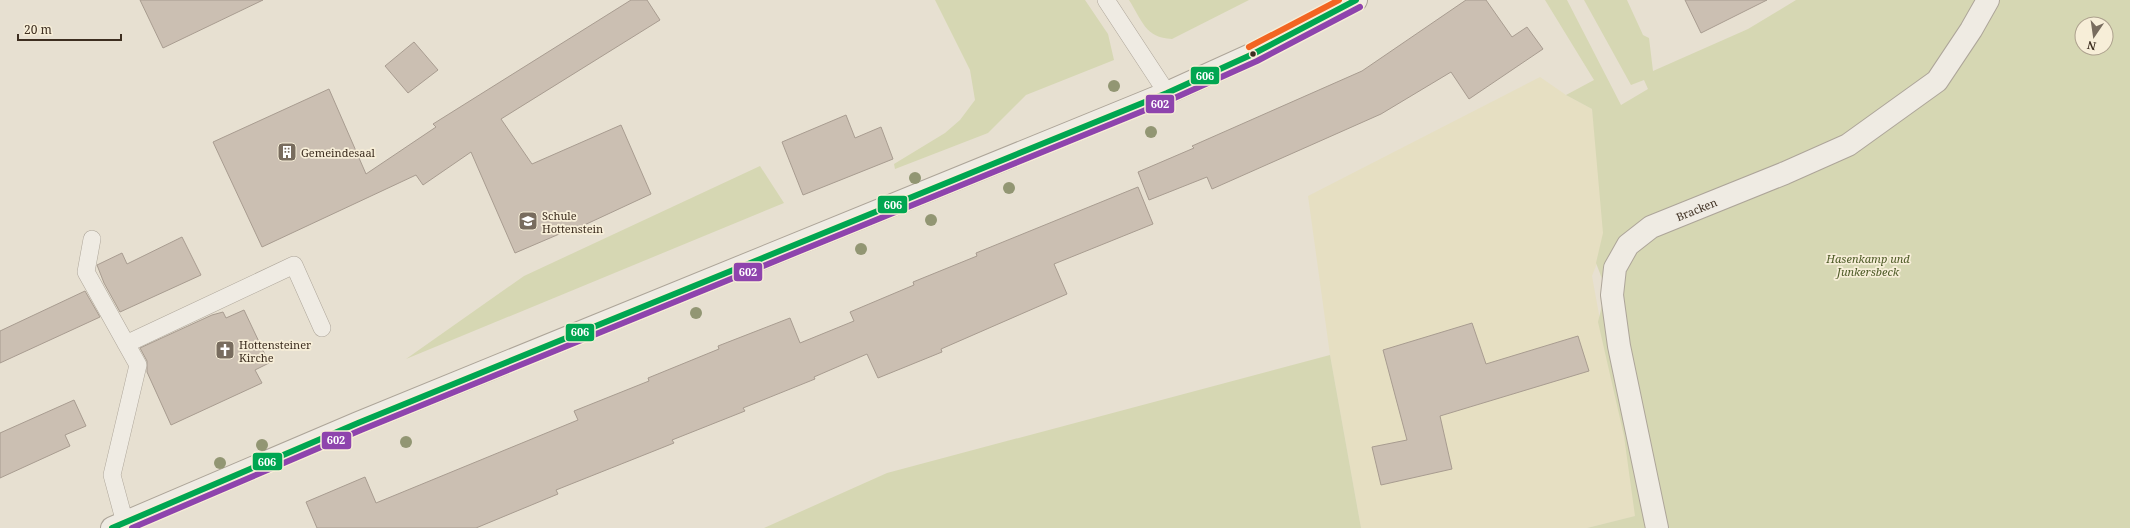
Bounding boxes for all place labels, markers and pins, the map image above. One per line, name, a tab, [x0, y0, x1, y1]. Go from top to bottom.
unlabelled marker	[1248, 49, 1258, 59]
building icon: Gemeindesaal	[276, 141, 298, 163]
place label: Gemeindesaal	[301, 145, 376, 160]
place label: Schule Hottenstein	[542, 208, 603, 236]
school or university icon: Schule Hottenstein	[517, 210, 539, 232]
place label: Hottensteiner Kirche	[239, 337, 312, 365]
church icon: Hottensteiner Kirche	[214, 339, 236, 361]

